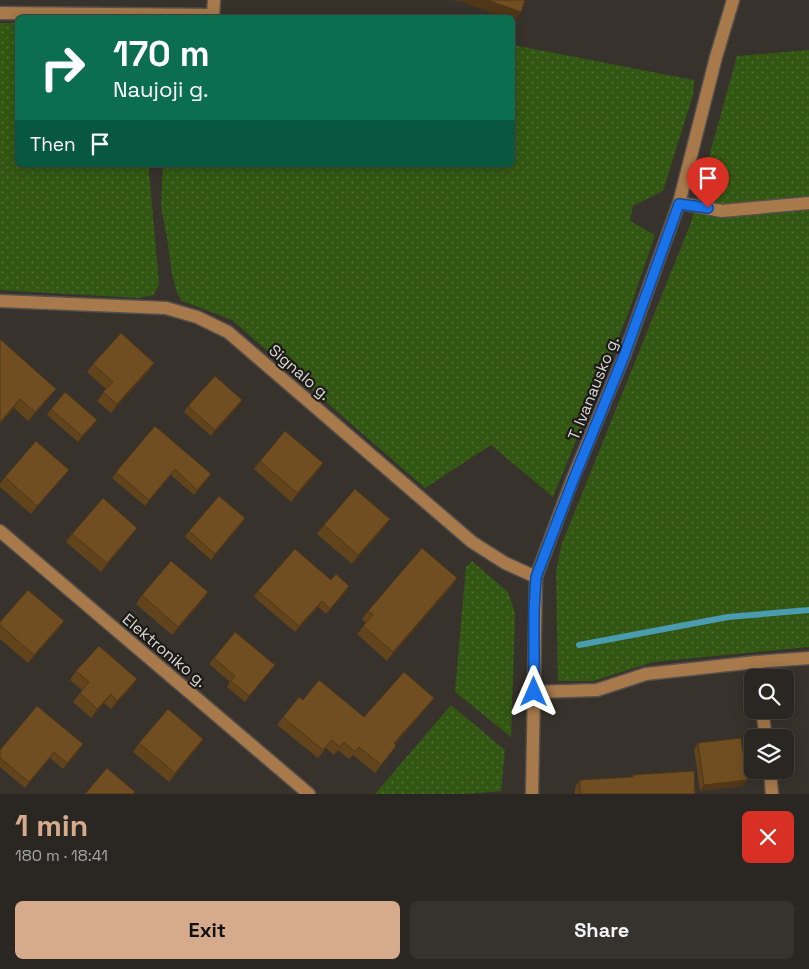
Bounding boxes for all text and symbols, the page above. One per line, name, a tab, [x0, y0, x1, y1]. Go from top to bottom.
text: 170 m	[113, 32, 210, 76]
icon: right	[30, 35, 95, 100]
text: Naujoji g.	[113, 75, 209, 103]
icon: arrive	[86, 130, 114, 158]
text: Then	[30, 132, 76, 157]
pin	[687, 157, 729, 208]
icon: arrive	[694, 164, 722, 192]
street label: T. Ivanausko g.	[563, 333, 624, 443]
street label: Signalo g.	[264, 340, 335, 405]
street label: Elektroniko g.	[118, 609, 211, 692]
position arrow	[507, 665, 559, 717]
map controls	[744, 669, 794, 779]
button: search	[744, 669, 794, 719]
button: layers	[744, 729, 794, 779]
text: 1 min	[15, 806, 88, 845]
button: close	[742, 811, 794, 863]
text: 180 m · 18:41	[15, 845, 108, 866]
button: Exit	[15, 901, 400, 959]
button: Share	[410, 901, 794, 959]

